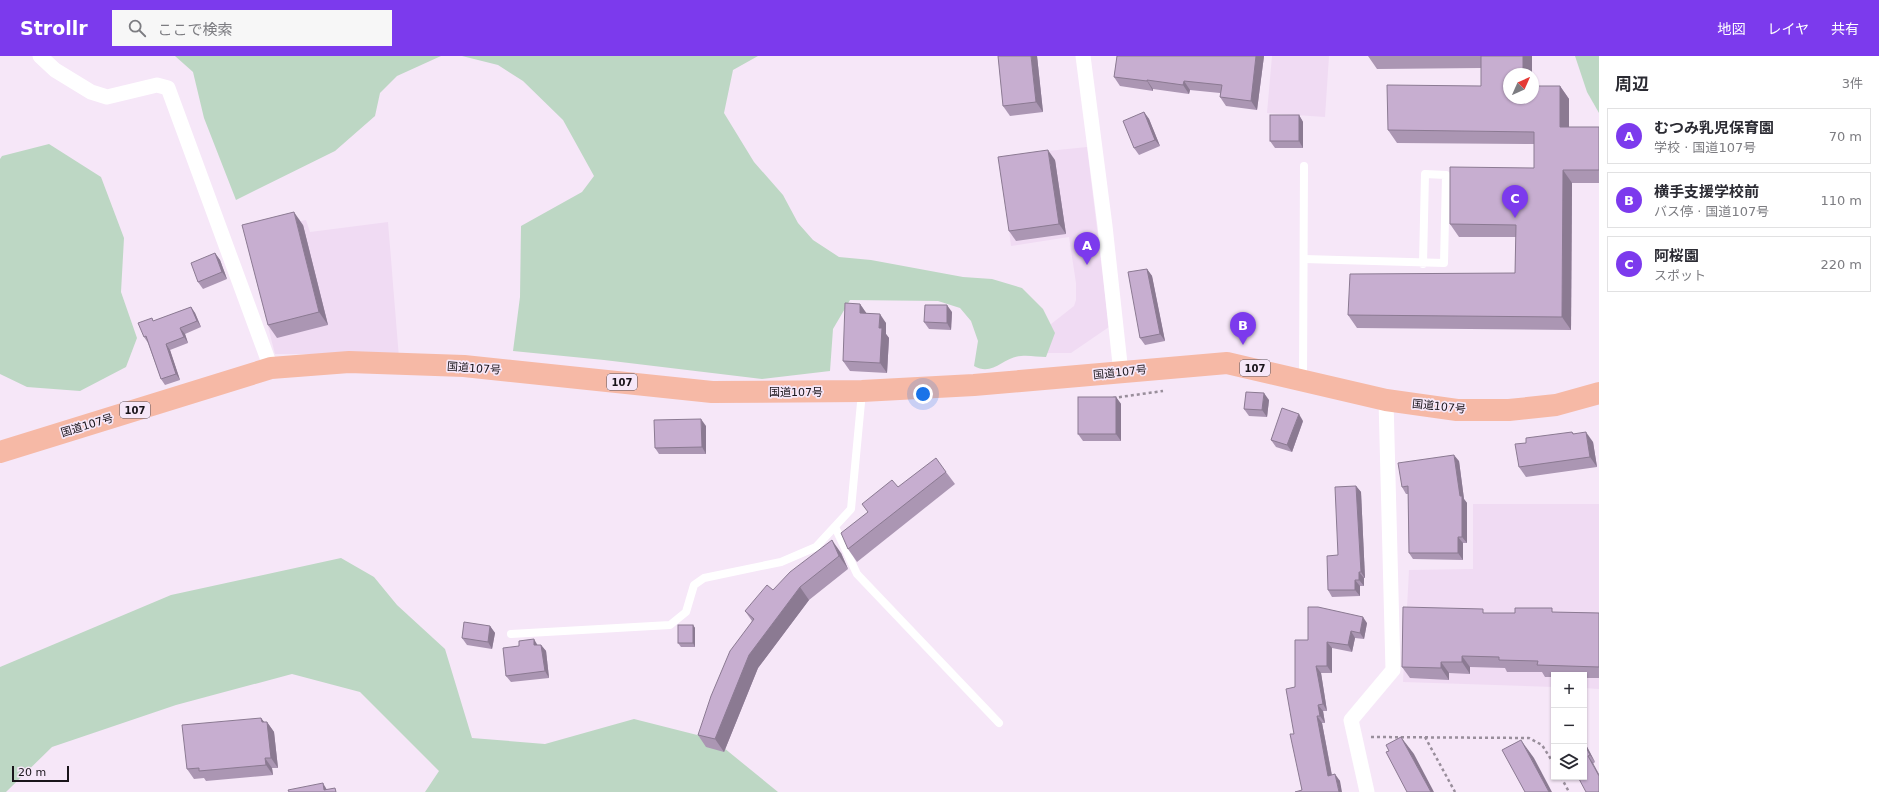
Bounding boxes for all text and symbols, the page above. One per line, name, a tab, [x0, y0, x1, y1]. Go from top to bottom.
search box	[112, 10, 392, 46]
text: Strollr	[20, 17, 88, 39]
icon: search	[126, 17, 148, 39]
text: ここで検索	[158, 21, 233, 39]
text: 地図	[1717, 21, 1745, 37]
text: レイヤ	[1767, 21, 1809, 37]
text: 共有	[1831, 21, 1859, 37]
north arrow	[1503, 68, 1539, 104]
text: 周辺	[1615, 74, 1649, 94]
text: 3件	[1842, 76, 1863, 91]
text: むつみ乳児保育園	[1654, 119, 1774, 137]
text: A	[1624, 129, 1634, 144]
text: 70 m	[1829, 129, 1862, 144]
text: 学校 · 国道107号	[1654, 140, 1756, 155]
text: 横手支援学校前	[1654, 183, 1759, 201]
pin: C	[1502, 185, 1528, 218]
text: B	[1624, 193, 1634, 208]
text: 110 m	[1820, 193, 1862, 208]
text: バス停 · 国道107号	[1654, 204, 1769, 219]
pin: A	[1074, 232, 1100, 265]
text: 阿桜園	[1654, 247, 1699, 265]
text: C	[1624, 257, 1634, 272]
text: 220 m	[1820, 257, 1862, 272]
text: スポット	[1654, 268, 1706, 283]
pin: B	[1230, 312, 1256, 345]
street label: 国道107号	[447, 360, 501, 377]
road number: 107	[1240, 360, 1270, 376]
street label: 国道107号	[1093, 363, 1148, 382]
road number: 107	[607, 374, 637, 390]
your location	[913, 384, 933, 404]
street label: 国道107号	[769, 386, 823, 399]
street label: 国道107号	[1411, 397, 1466, 416]
road number: 107	[120, 402, 150, 418]
street label: 国道107号	[59, 411, 115, 440]
map controls	[1551, 672, 1587, 780]
button: +	[1551, 672, 1587, 708]
button: −	[1551, 708, 1587, 744]
button: layers	[1551, 744, 1587, 780]
scale bar	[12, 764, 69, 783]
text: 20 m	[18, 766, 46, 779]

